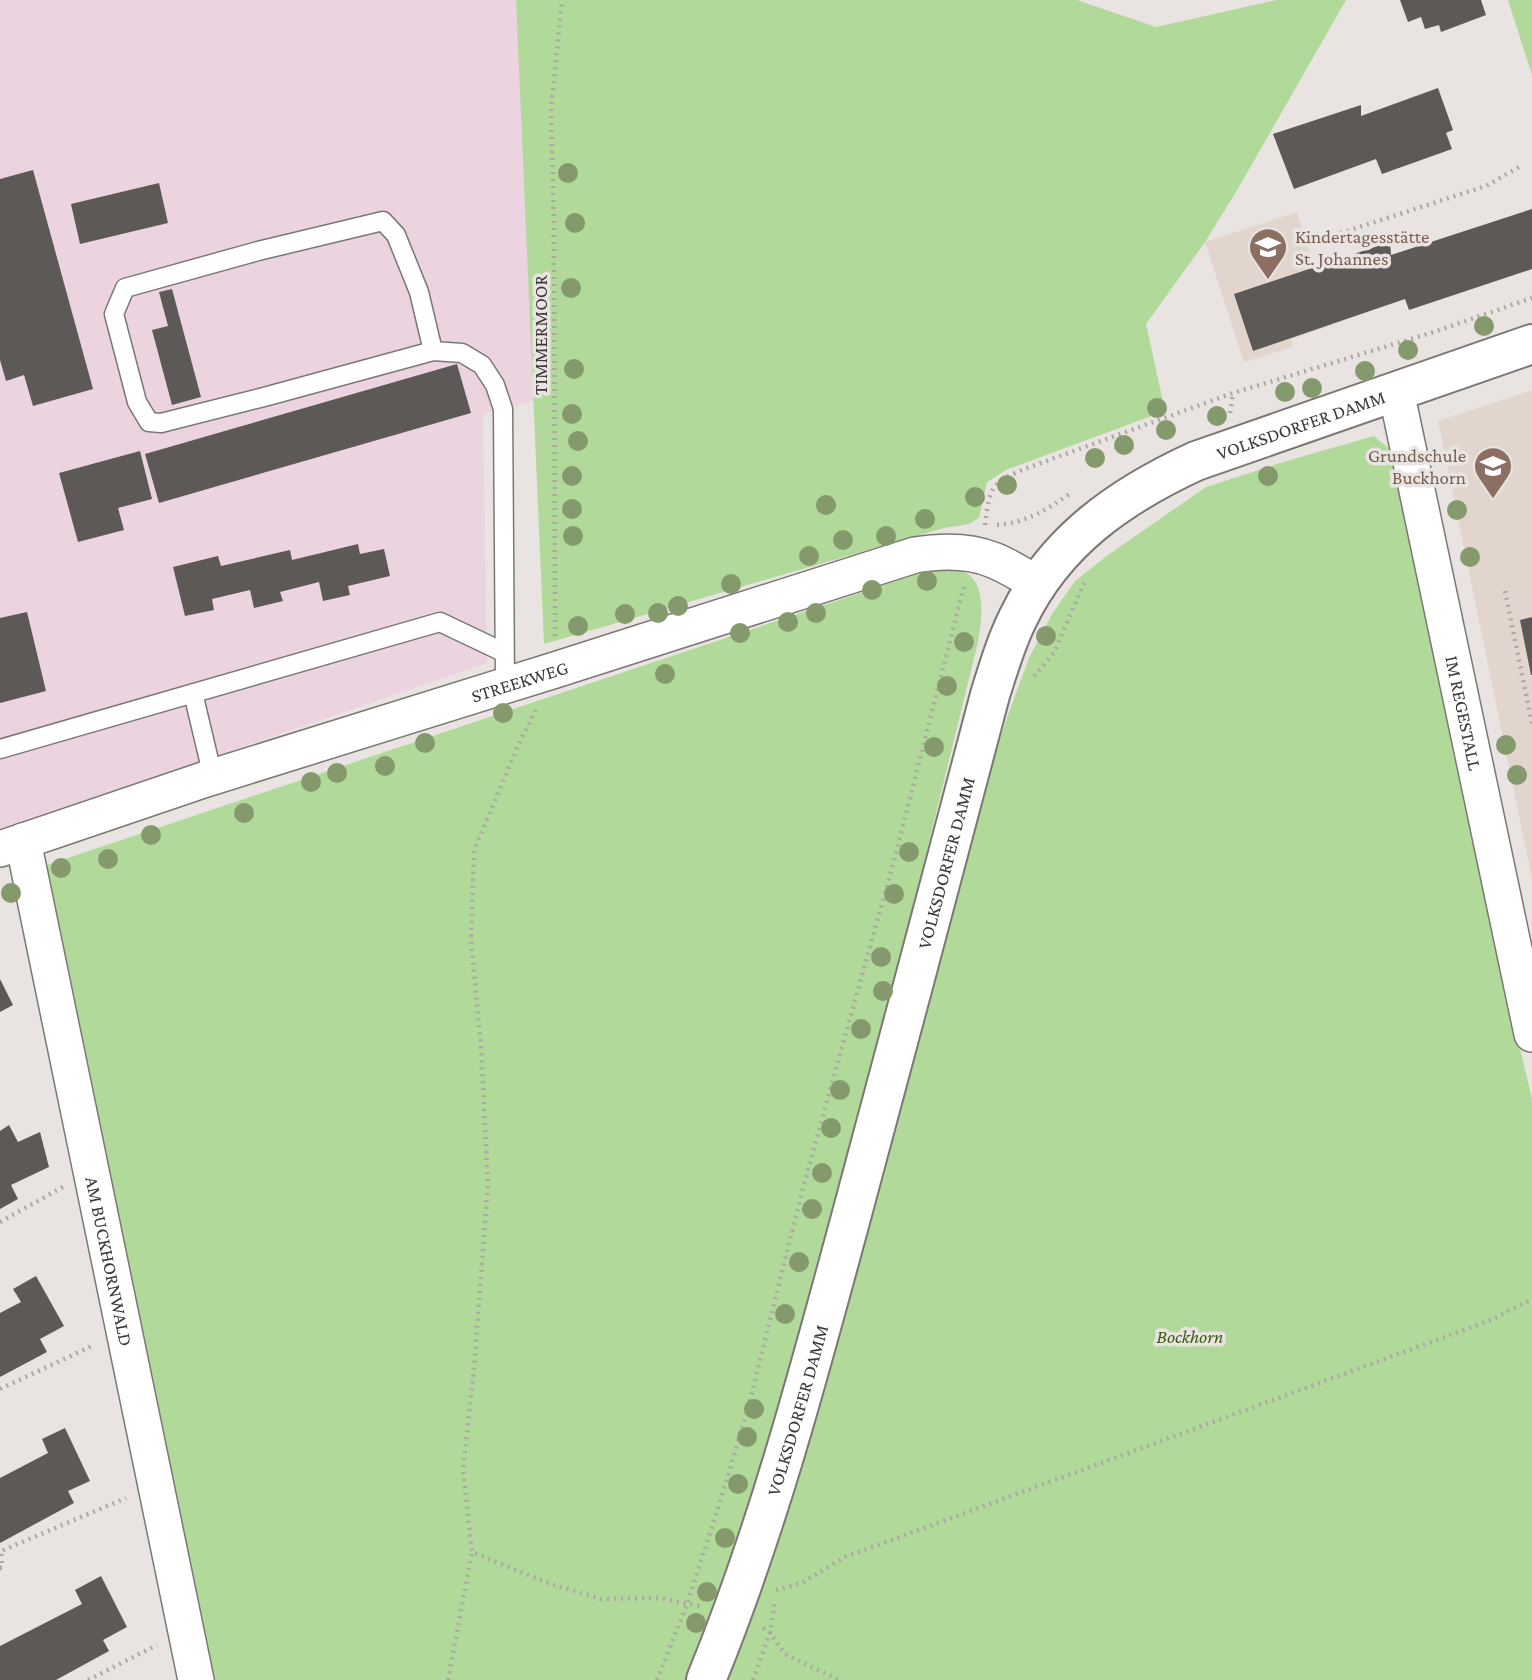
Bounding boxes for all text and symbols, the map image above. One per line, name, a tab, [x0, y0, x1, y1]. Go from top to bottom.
school or university icon: Kindertagesstätte St. Johannes	[1247, 226, 1289, 281]
place label: Kindertagesstätte St. Johannes	[1295, 226, 1429, 269]
street label: TIMMERMOOR	[530, 274, 551, 395]
street label: VOLKSDORFER DAMM	[1214, 386, 1388, 464]
place label: Grundschule Buckhorn	[1368, 445, 1466, 488]
school or university icon: Grundschule Buckhorn	[1472, 445, 1514, 500]
street label: IM REGESTALL	[1441, 654, 1486, 773]
street label: STREEKWEG	[469, 657, 571, 707]
street label: VOLKSDORFER DAMM	[913, 775, 979, 951]
street label: AM BUCKHORNWALD	[81, 1174, 137, 1348]
street label: VOLKSDORFER DAMM	[763, 1322, 832, 1498]
park label: Bockhorn	[1157, 1326, 1223, 1347]

